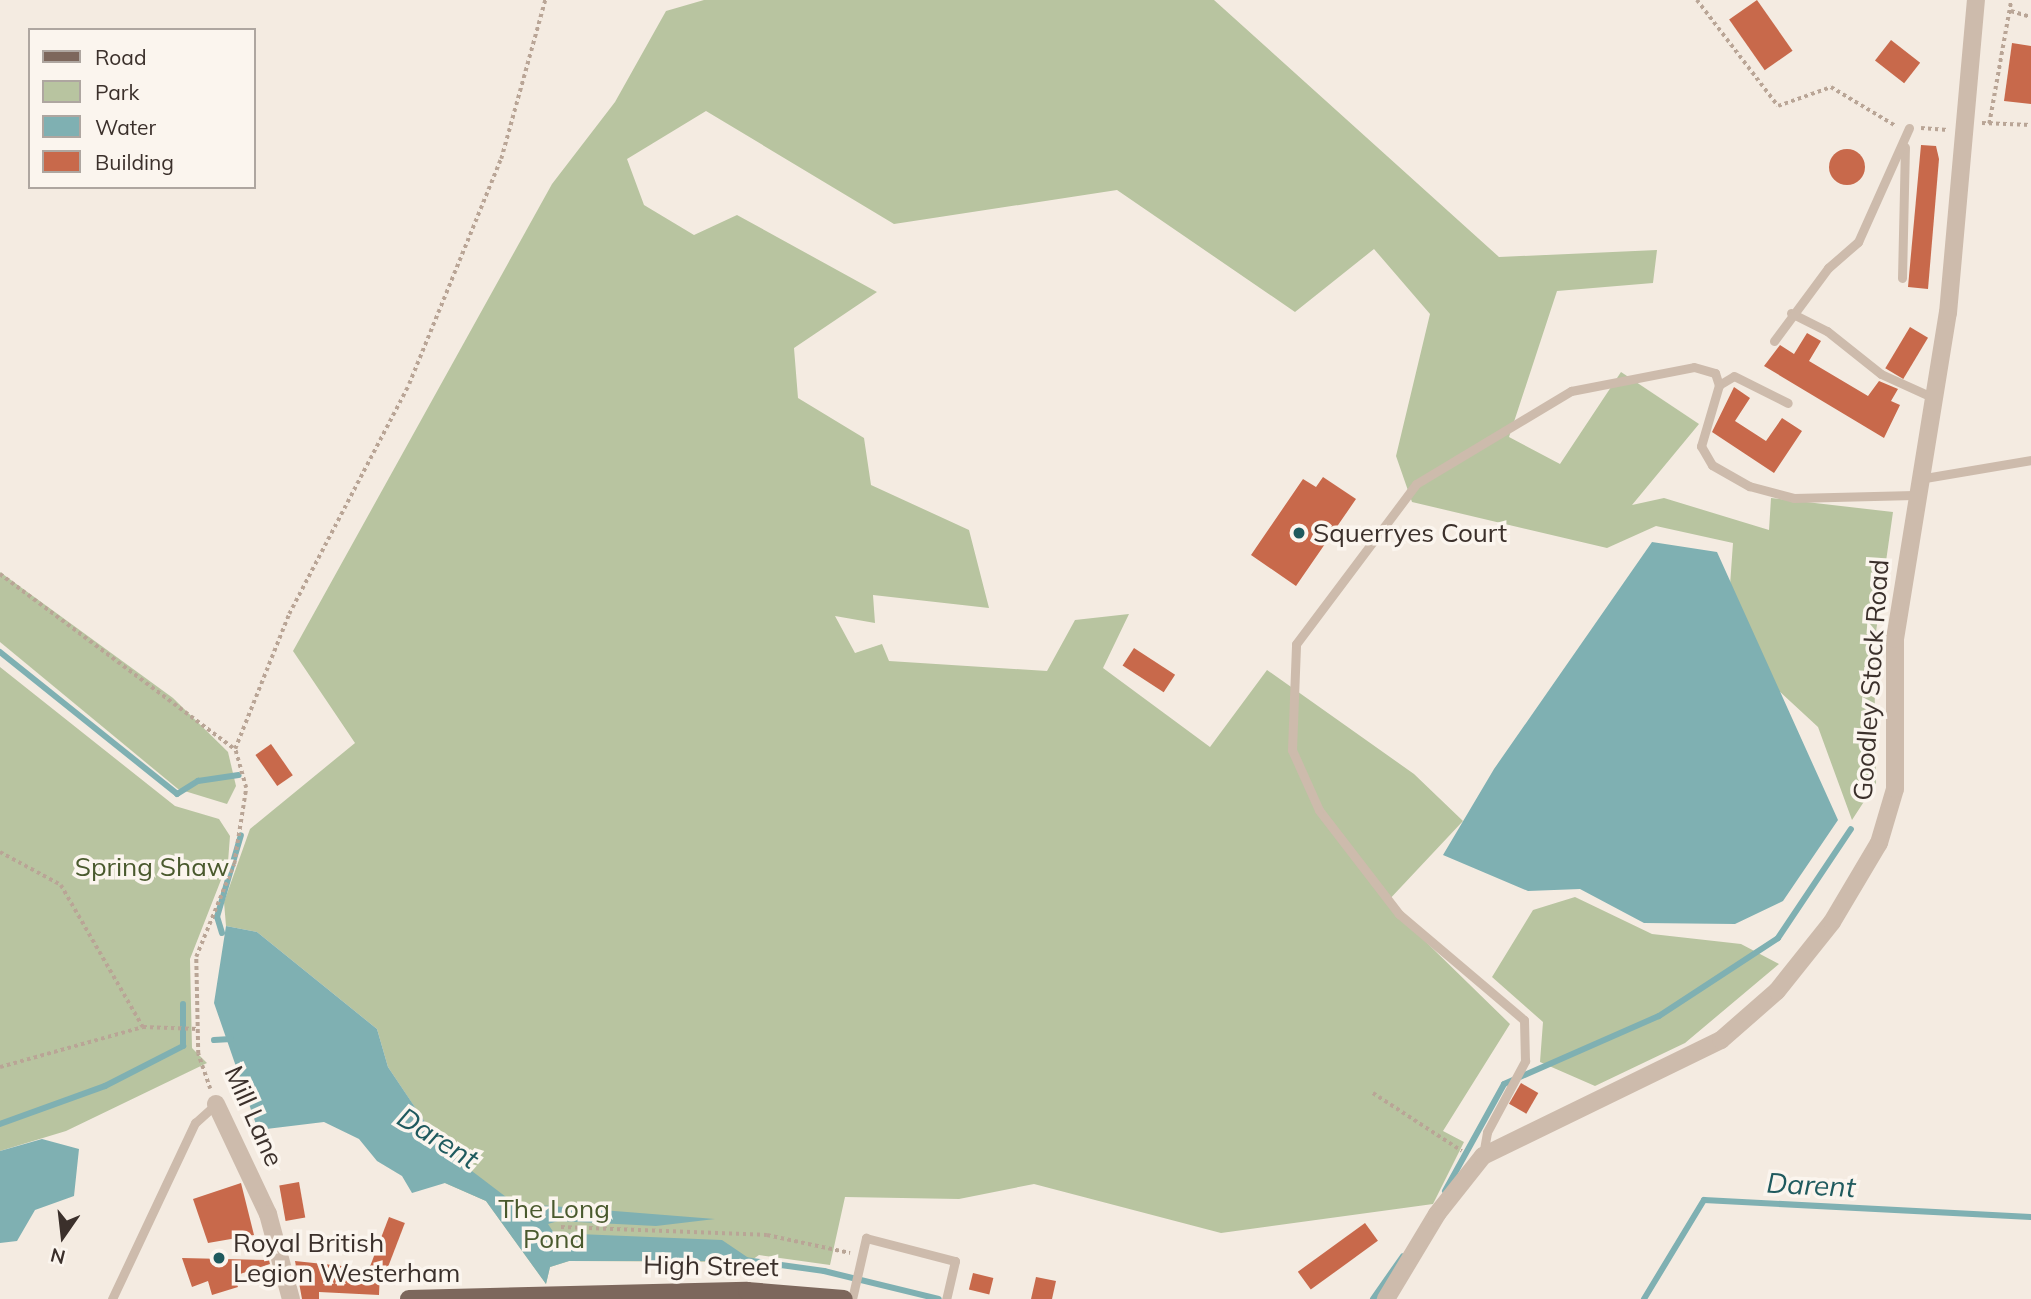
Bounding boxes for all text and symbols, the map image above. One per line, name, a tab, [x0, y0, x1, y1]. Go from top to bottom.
legend	[28, 28, 256, 189]
text: Road	[95, 44, 146, 70]
text: Park	[95, 79, 139, 105]
text: Water	[95, 114, 156, 140]
text: Building	[95, 149, 174, 175]
place label: Squerryes Court	[1313, 517, 1507, 549]
marker: Squerryes Court	[1291, 525, 1307, 541]
street label: Goodley Stock Road	[1847, 558, 1895, 802]
park label: Spring Shaw	[75, 851, 229, 883]
street label: Mill Lane	[218, 1061, 290, 1171]
water label: Darent	[391, 1100, 485, 1176]
water label: Darent	[1766, 1166, 1856, 1204]
park label: The Long Pond	[498, 1193, 610, 1254]
north arrow	[28, 1201, 98, 1271]
place label: Royal British Legion Westerham	[233, 1227, 460, 1288]
text: N	[48, 1243, 68, 1270]
street label: High Street	[643, 1249, 779, 1283]
marker: Royal British Legion Westerham	[211, 1250, 227, 1266]

